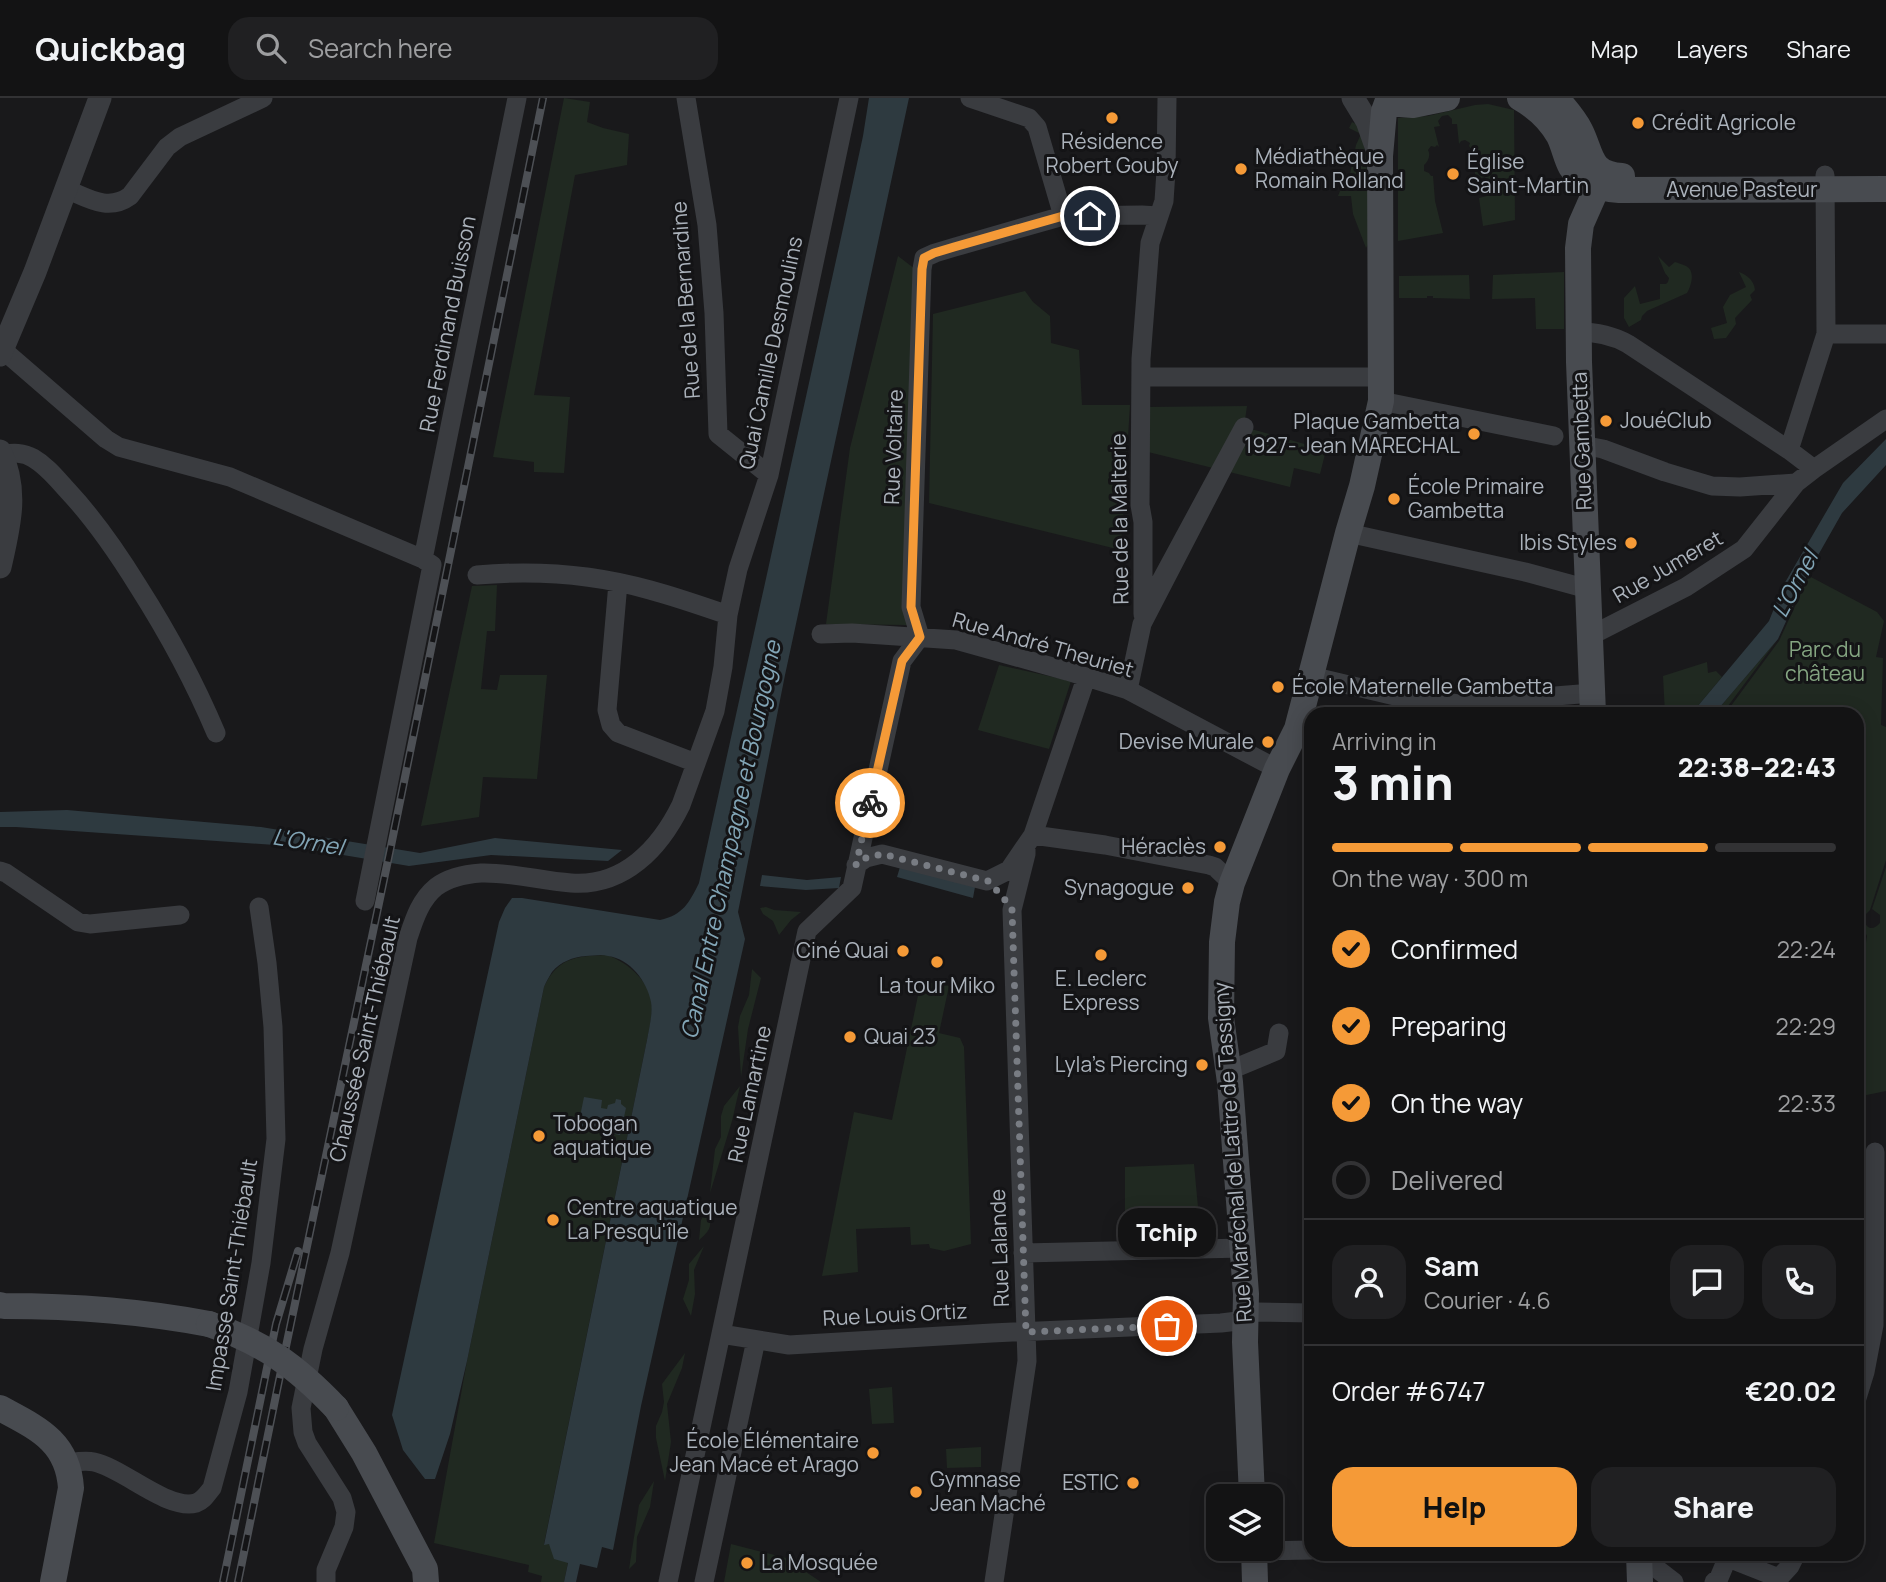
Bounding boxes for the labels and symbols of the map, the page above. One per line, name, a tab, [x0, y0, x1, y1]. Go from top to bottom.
place label: Crédit Agricole	[1652, 108, 1796, 136]
marker: Résidence Robert Gouby	[1104, 110, 1120, 126]
marker: Crédit Agricole	[1630, 115, 1646, 131]
place label: Résidence Robert Gouby	[1045, 127, 1179, 179]
place label: Médiathèque Romain Rolland	[1255, 142, 1404, 194]
place label: Église Saint-Martin	[1467, 147, 1589, 199]
marker: Médiathèque Romain Rolland	[1233, 161, 1249, 177]
marker: Église Saint-Martin	[1445, 166, 1461, 182]
street label: Avenue Pasteur	[1666, 175, 1818, 203]
pin	[1060, 186, 1120, 246]
street label: Rue de la Bernardine	[664, 200, 706, 400]
street label: Rue Ferdinand Buisson	[412, 213, 482, 434]
street label: Quai Camille Desmoulins	[732, 234, 808, 472]
street label: Rue Gambetta	[1565, 371, 1597, 511]
street label: Rue Voltaire	[877, 389, 909, 505]
place label: JouéClub	[1620, 406, 1712, 434]
place label: Plaque Gambetta 1927- Jean MARECHAL	[1244, 407, 1460, 459]
marker: JouéClub	[1598, 413, 1614, 429]
marker: Plaque Gambetta 1927- Jean MARECHAL	[1466, 426, 1482, 442]
street label: Rue de la Malterie	[1104, 433, 1134, 605]
place label: École Primaire Gambetta	[1408, 472, 1544, 524]
marker: École Primaire Gambetta	[1386, 491, 1402, 507]
street label: Rue Jumeret	[1607, 523, 1728, 609]
place label: Ibis Styles	[1519, 528, 1617, 556]
marker: Ibis Styles	[1623, 535, 1639, 551]
water label: L'Ornel	[1763, 542, 1826, 622]
street label: Rue André Theuriet	[949, 605, 1137, 683]
park label: Parc du château	[1785, 635, 1865, 687]
water label: Canal Entre Champagne et Bourgogne	[672, 636, 788, 1042]
place label: École Maternelle Gambetta	[1292, 672, 1553, 700]
marker: École Maternelle Gambetta	[1270, 679, 1286, 695]
place label: Devise Murale	[1119, 727, 1254, 755]
marker: Devise Murale	[1260, 734, 1276, 750]
courier	[835, 768, 905, 838]
water label: L'Ornel	[270, 820, 348, 863]
place label: Héraclès	[1121, 832, 1206, 860]
marker: Héraclès	[1212, 839, 1228, 855]
place label: Synagogue	[1064, 873, 1174, 901]
marker: Synagogue	[1180, 880, 1196, 896]
street label: Chaussée Saint-Thiébault	[322, 913, 406, 1165]
place label: Ciné Quai	[796, 936, 889, 964]
marker: Ciné Quai	[895, 943, 911, 959]
marker: E. Leclerc Express	[1093, 947, 1109, 963]
marker: La tour Miko	[929, 954, 945, 970]
place label: E. Leclerc Express	[1055, 964, 1147, 1016]
place label: La tour Miko	[879, 971, 995, 999]
street label: Rue Maréchal de Lattre de Tassigny	[1206, 981, 1258, 1323]
place label: Quai 23	[864, 1022, 936, 1050]
street label: Rue Lamartine	[721, 1023, 777, 1165]
marker: Quai 23	[842, 1029, 858, 1045]
place label: Lyla's Piercing	[1055, 1050, 1188, 1078]
marker: Lyla's Piercing	[1194, 1057, 1210, 1073]
place label: Tobogan aquatique	[553, 1109, 652, 1161]
marker: Tobogan aquatique	[531, 1128, 547, 1144]
street label: Impasse Saint-Thiébault	[199, 1157, 263, 1393]
street label: Rue Lalande	[983, 1188, 1015, 1308]
place label: Centre aquatique La Presqu'île	[567, 1193, 737, 1245]
callout: Tchip	[1118, 1207, 1216, 1256]
marker: Centre aquatique La Presqu'île	[545, 1212, 561, 1228]
street label: Rue Louis Ortiz	[822, 1296, 968, 1332]
pin	[1137, 1296, 1197, 1356]
place label: École Élémentaire Jean Macé et Arago	[670, 1426, 859, 1478]
marker: École Élémentaire Jean Macé et Arago	[865, 1445, 881, 1461]
place label: Gymnase Jean Maché	[930, 1465, 1046, 1517]
place label: ESTIC	[1062, 1468, 1119, 1496]
marker: ESTIC	[1125, 1475, 1141, 1491]
marker: Gymnase Jean Maché	[908, 1484, 924, 1500]
place label: La Mosquée	[761, 1548, 878, 1576]
marker: La Mosquée	[739, 1555, 755, 1571]

